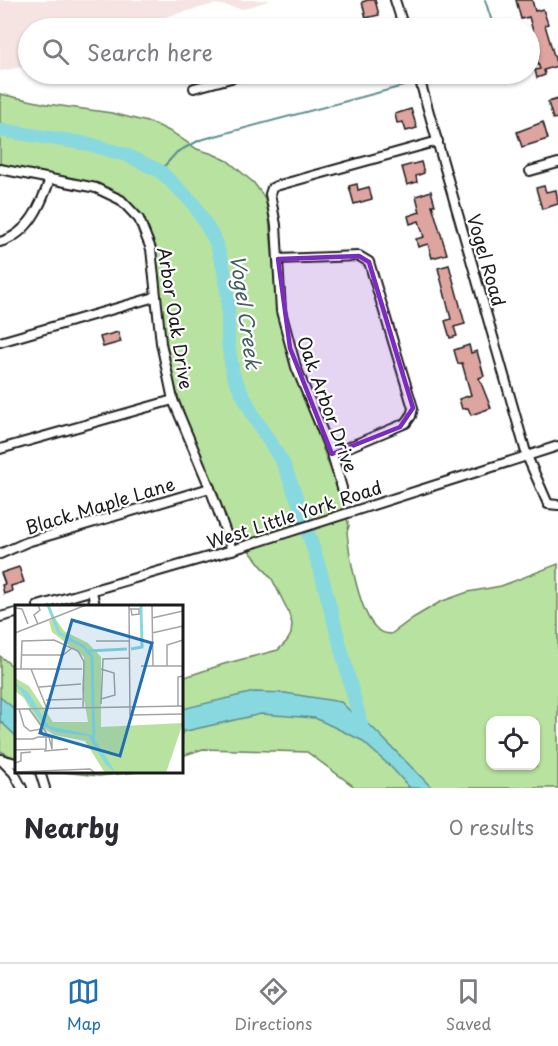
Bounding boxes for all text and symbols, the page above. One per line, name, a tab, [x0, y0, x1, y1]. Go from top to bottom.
search box	[18, 18, 540, 84]
icon: search	[39, 35, 72, 68]
text: Search here	[87, 35, 213, 68]
street label: Vogel Road	[461, 211, 513, 309]
street label: Arbor Oak Drive	[151, 245, 201, 391]
water label: Vogel Creek	[223, 253, 269, 372]
street label: Oak Arbor Drive	[291, 332, 365, 476]
street label: Black Maple Lane	[22, 469, 178, 541]
street label: West Little York Road	[203, 473, 385, 555]
inset map	[15, 605, 183, 773]
map controls	[486, 716, 540, 770]
button: locate	[486, 716, 540, 770]
text: Nearby	[24, 808, 119, 847]
text: 0 results	[449, 812, 534, 842]
tab: Map	[67, 975, 101, 1035]
tab: Directions	[234, 975, 312, 1035]
tab: Saved	[446, 975, 491, 1035]

